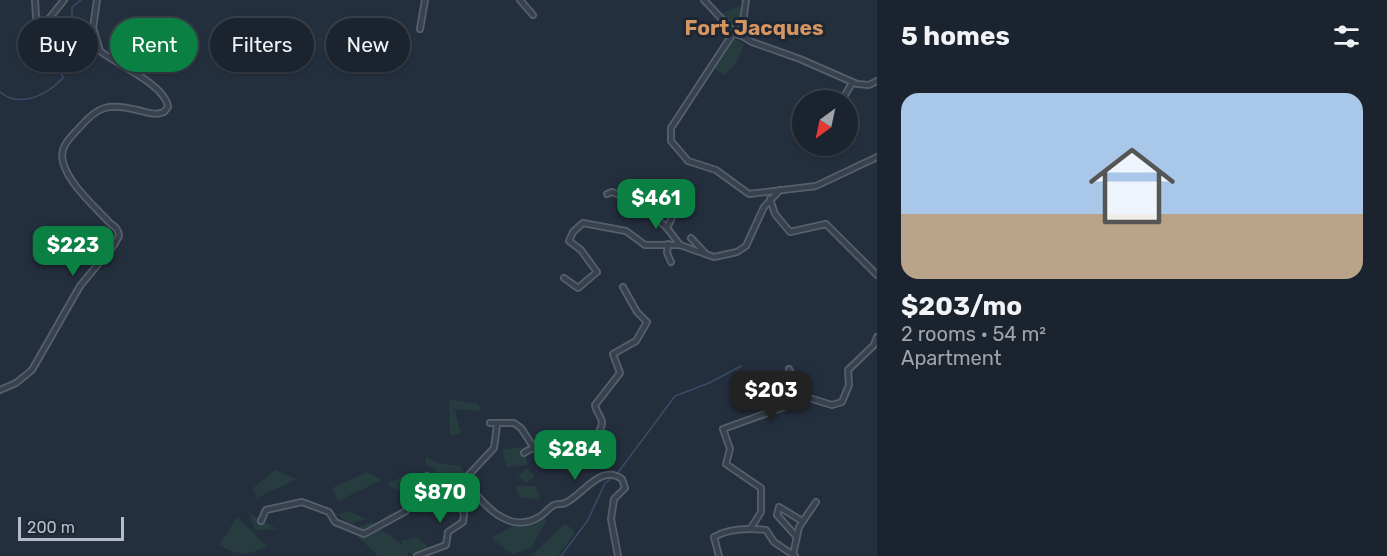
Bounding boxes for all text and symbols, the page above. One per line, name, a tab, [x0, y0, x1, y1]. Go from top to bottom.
district label: Fort Jacques	[684, 15, 824, 40]
chip: Buy	[18, 18, 98, 72]
chip: Rent	[110, 18, 198, 72]
chip: Filters	[210, 18, 314, 72]
chip: New	[326, 18, 410, 72]
icon: filters	[1330, 20, 1363, 53]
text: 5 homes	[901, 21, 1010, 52]
north arrow	[792, 90, 858, 156]
map controls	[792, 90, 858, 156]
icon: home	[1078, 132, 1186, 240]
pin: $461	[620, 179, 692, 230]
text: $461	[631, 186, 681, 210]
pin: $223	[37, 226, 109, 277]
text: $223	[47, 233, 99, 257]
text: $203/mo	[901, 291, 1022, 322]
text: 2 rooms · 54 m²	[901, 322, 1046, 346]
text: Apartment	[901, 346, 1002, 370]
pin: $203	[735, 371, 807, 422]
text: $203	[744, 378, 798, 402]
pin: $284	[539, 430, 611, 481]
text: $284	[548, 437, 602, 461]
pin: $870	[404, 473, 476, 524]
text: $870	[414, 480, 466, 504]
scale bar	[18, 514, 124, 542]
text: 200 m	[27, 518, 75, 537]

